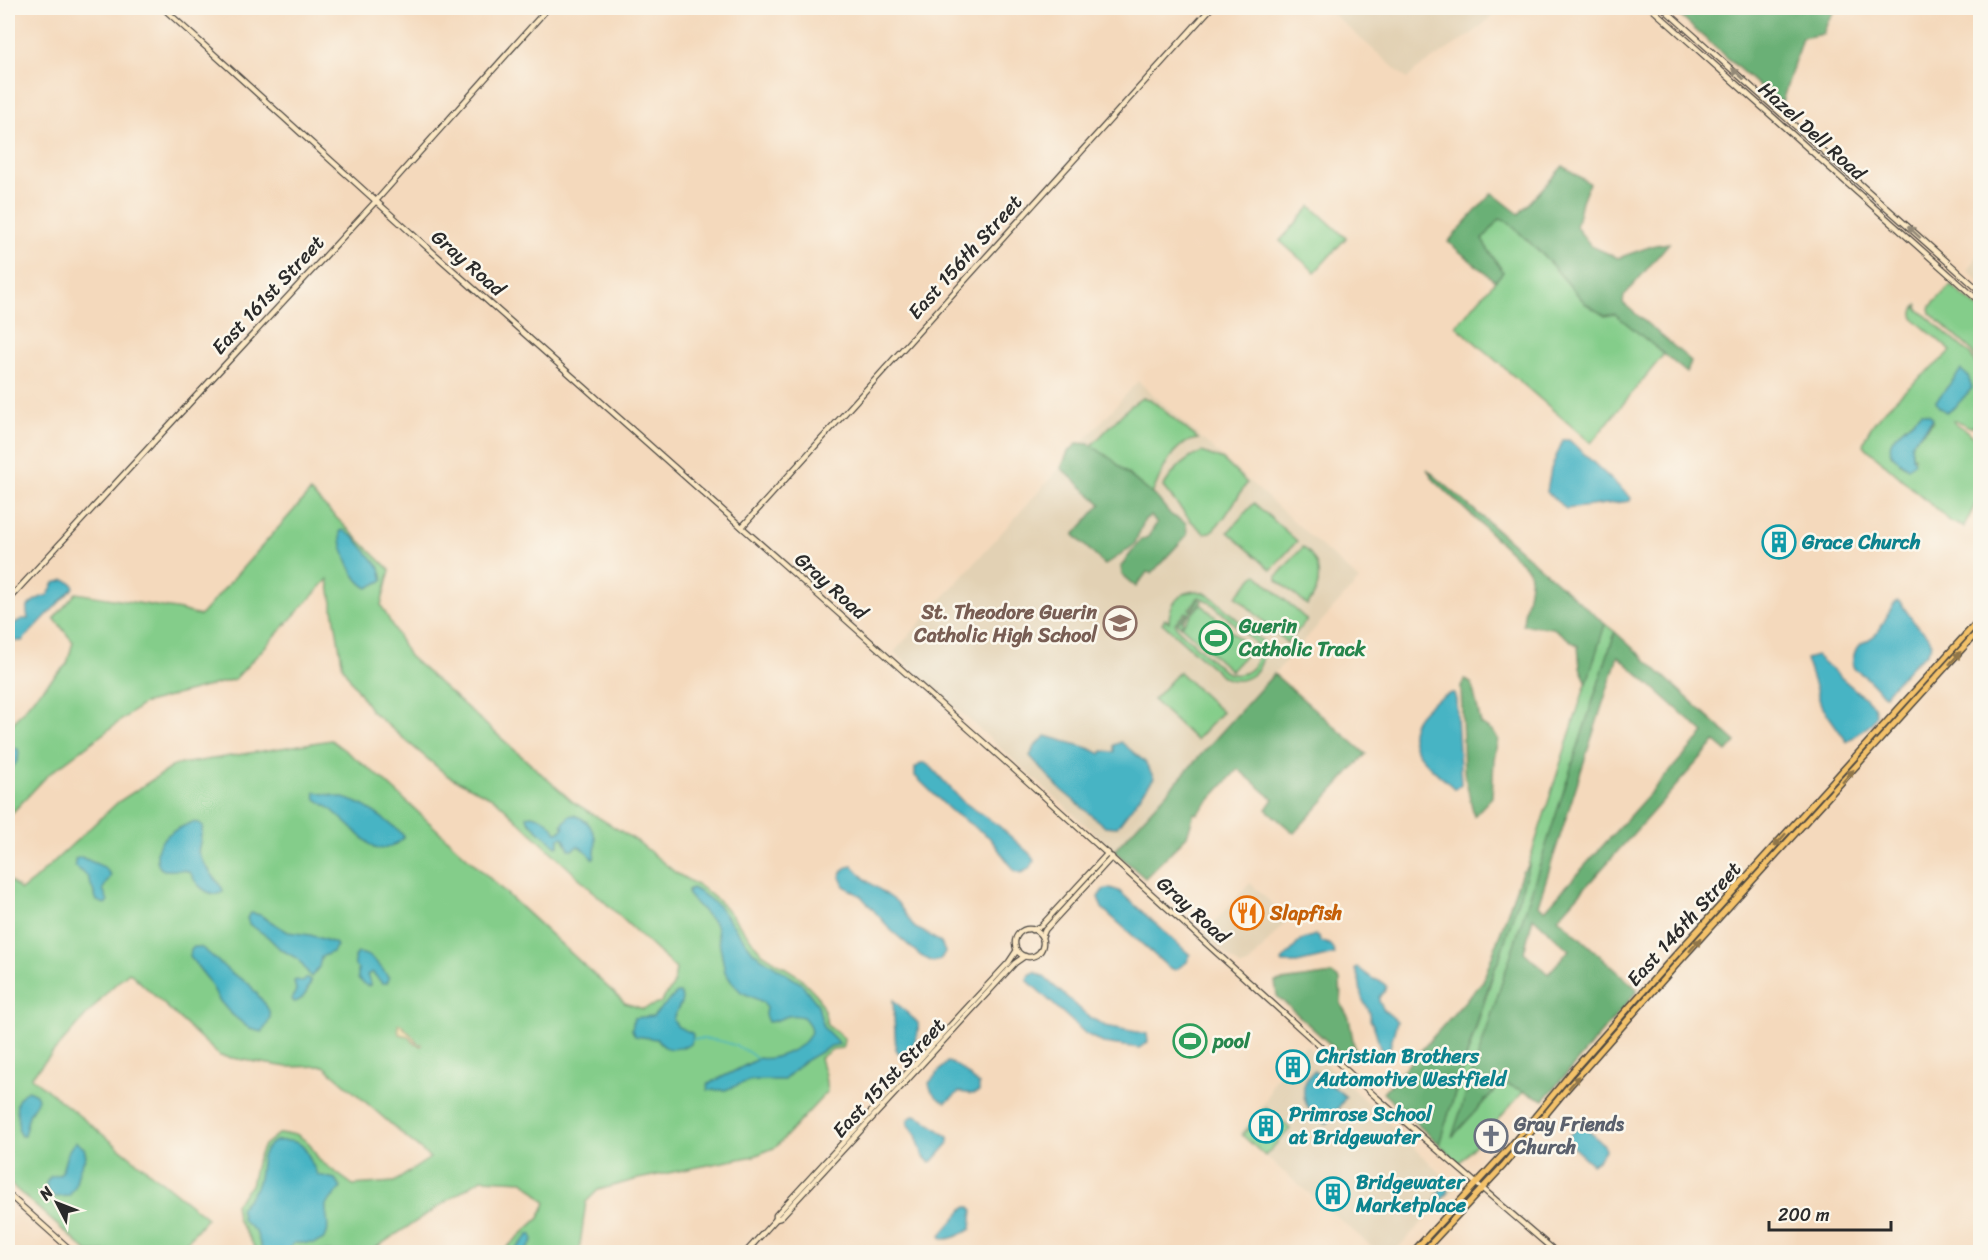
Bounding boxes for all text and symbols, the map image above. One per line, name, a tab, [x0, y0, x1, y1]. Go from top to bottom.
one-way arrow	[1731, 68, 1746, 81]
street label: Hazel Dell Road	[1750, 73, 1875, 190]
street label: East 156th Street	[899, 186, 1031, 328]
street label: Gray Road	[423, 221, 514, 306]
one-way arrow	[1907, 226, 1922, 239]
street label: East 161st Street	[203, 227, 333, 363]
building icon: Grace Church	[1761, 524, 1797, 560]
place label: Grace Church	[1801, 525, 1921, 560]
street label: Gray Road	[786, 543, 877, 630]
place label: St. Theodore Guerin Catholic High School	[913, 595, 1098, 653]
school or university icon: St. Theodore Guerin Catholic High School	[1102, 605, 1138, 641]
place label: Guerin Catholic Track	[1238, 609, 1367, 667]
sports icon: Guerin Catholic Track	[1198, 620, 1234, 656]
one-way arrow	[1948, 651, 1961, 666]
one-way arrow	[1841, 769, 1854, 784]
one-way arrow	[1773, 833, 1787, 848]
street label: East 146th Street	[1618, 853, 1750, 995]
street label: Gray Road	[1148, 867, 1239, 954]
restaurant icon: Slapfish	[1229, 895, 1265, 931]
place label: Slapfish	[1269, 896, 1343, 931]
one-way arrow	[1688, 938, 1701, 953]
street label: East 151st Street	[823, 1009, 955, 1146]
sports icon: pool	[1172, 1023, 1208, 1059]
place label: pool	[1211, 1024, 1251, 1059]
place label: Christian Brothers Automotive Westfield	[1315, 1039, 1507, 1097]
building icon: Christian Brothers Automotive Westfield	[1275, 1049, 1311, 1085]
one-way arrow	[1567, 1075, 1580, 1090]
place label: Primrose School at Bridgewater	[1288, 1097, 1433, 1155]
place label: Gray Friends Church	[1513, 1107, 1625, 1165]
building icon: Primrose School at Bridgewater	[1248, 1108, 1284, 1144]
church icon: Gray Friends Church	[1473, 1118, 1509, 1154]
place label: Bridgewater Marketplace	[1355, 1165, 1467, 1223]
north arrow	[27, 1173, 87, 1233]
building icon: Bridgewater Marketplace	[1315, 1176, 1351, 1212]
text: N	[31, 1179, 61, 1208]
scale bar	[1769, 1194, 1890, 1232]
text: 200 m	[1778, 1199, 1830, 1231]

